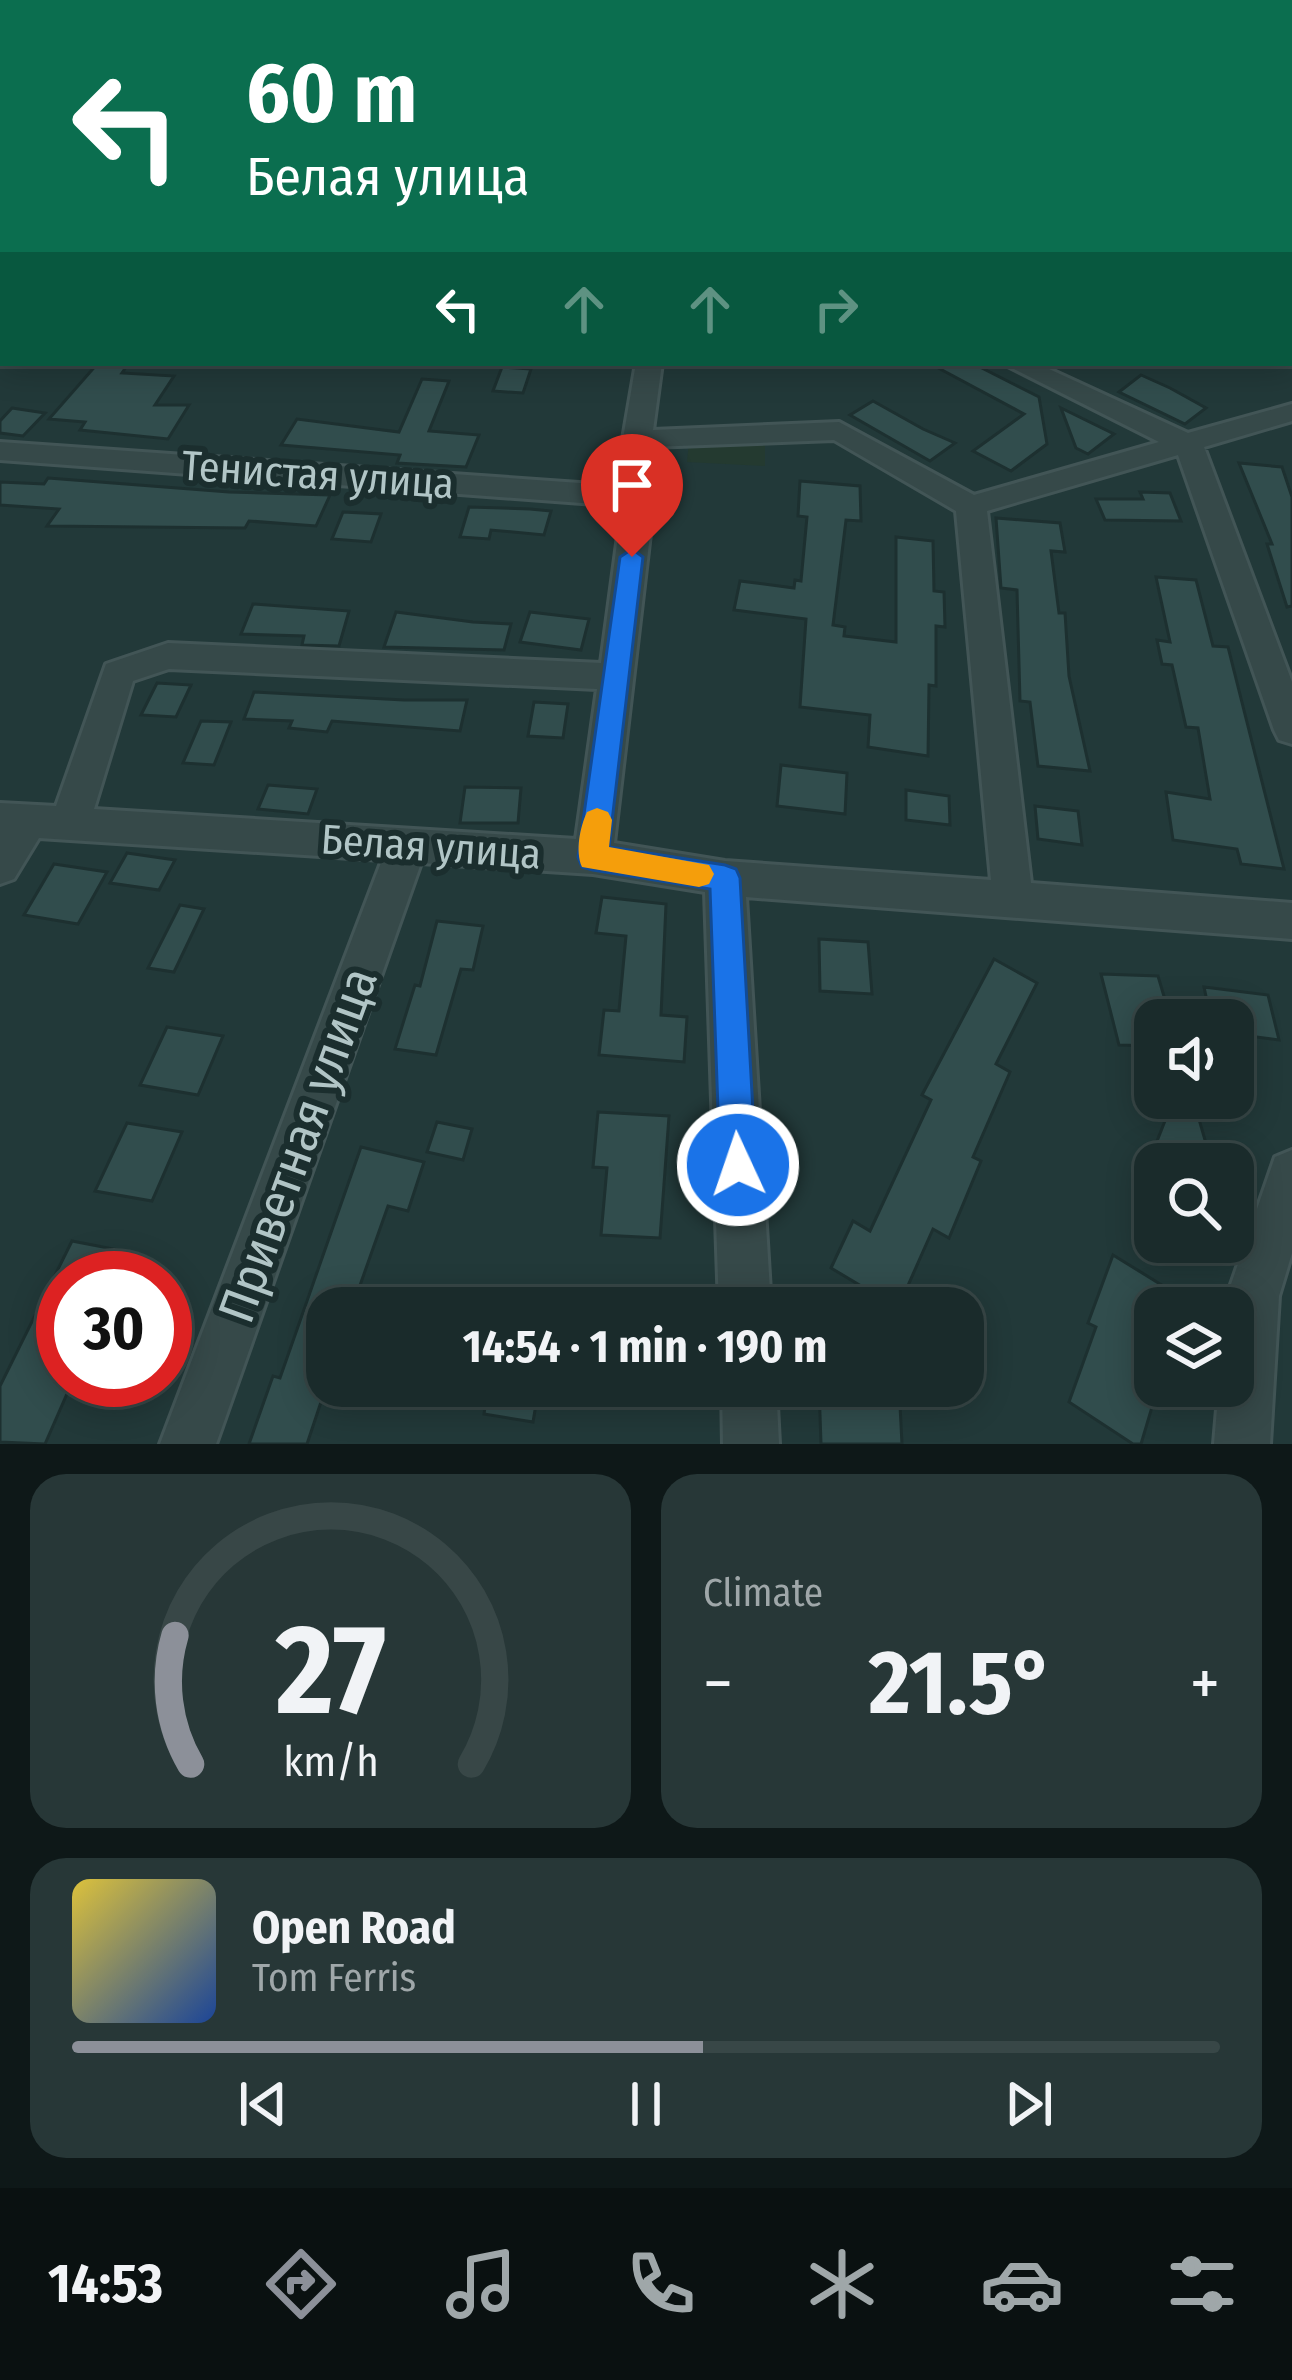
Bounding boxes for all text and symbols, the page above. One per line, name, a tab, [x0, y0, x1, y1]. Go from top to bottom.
text: 60 m	[246, 43, 417, 144]
icon: left	[48, 48, 204, 204]
text: Белая улица	[246, 145, 529, 209]
icon: left	[425, 276, 491, 342]
icon: ahead	[551, 276, 617, 342]
icon: ahead	[677, 276, 743, 342]
icon: right	[803, 276, 869, 342]
pin	[581, 434, 683, 557]
street label: Тенистая улица	[180, 441, 456, 509]
icon: arrive	[599, 452, 665, 518]
street label: Белая улица	[319, 814, 543, 880]
street label: Приветная улица	[205, 959, 391, 1331]
map controls	[1134, 999, 1254, 1407]
button: sound	[1134, 999, 1254, 1119]
position arrow	[675, 1102, 801, 1228]
button: search	[1134, 1143, 1254, 1263]
speed limit sign: 30	[36, 1251, 192, 1407]
button: layers	[1134, 1287, 1254, 1407]
text: 14:54 · 1 min · 190 m	[463, 1320, 827, 1374]
text: Climate	[703, 1570, 823, 1616]
text: 27	[274, 1596, 386, 1746]
text: 21.5°	[869, 1629, 1054, 1737]
text: −	[703, 1644, 733, 1723]
text: +	[1190, 1644, 1220, 1723]
text: km/h	[283, 1736, 378, 1787]
text: Open Road	[252, 1901, 456, 1955]
text: Tom Ferris	[252, 1955, 416, 2001]
icon: previous	[230, 2071, 296, 2137]
icon: pause	[613, 2071, 679, 2137]
icon: next	[996, 2071, 1062, 2137]
icon: directions	[259, 2242, 343, 2326]
icon: music	[439, 2242, 523, 2326]
icon: phone	[619, 2242, 703, 2326]
icon: climate	[800, 2242, 884, 2326]
icon: car	[980, 2242, 1064, 2326]
icon: filters	[1160, 2242, 1244, 2326]
text: 14:53	[48, 2252, 163, 2316]

